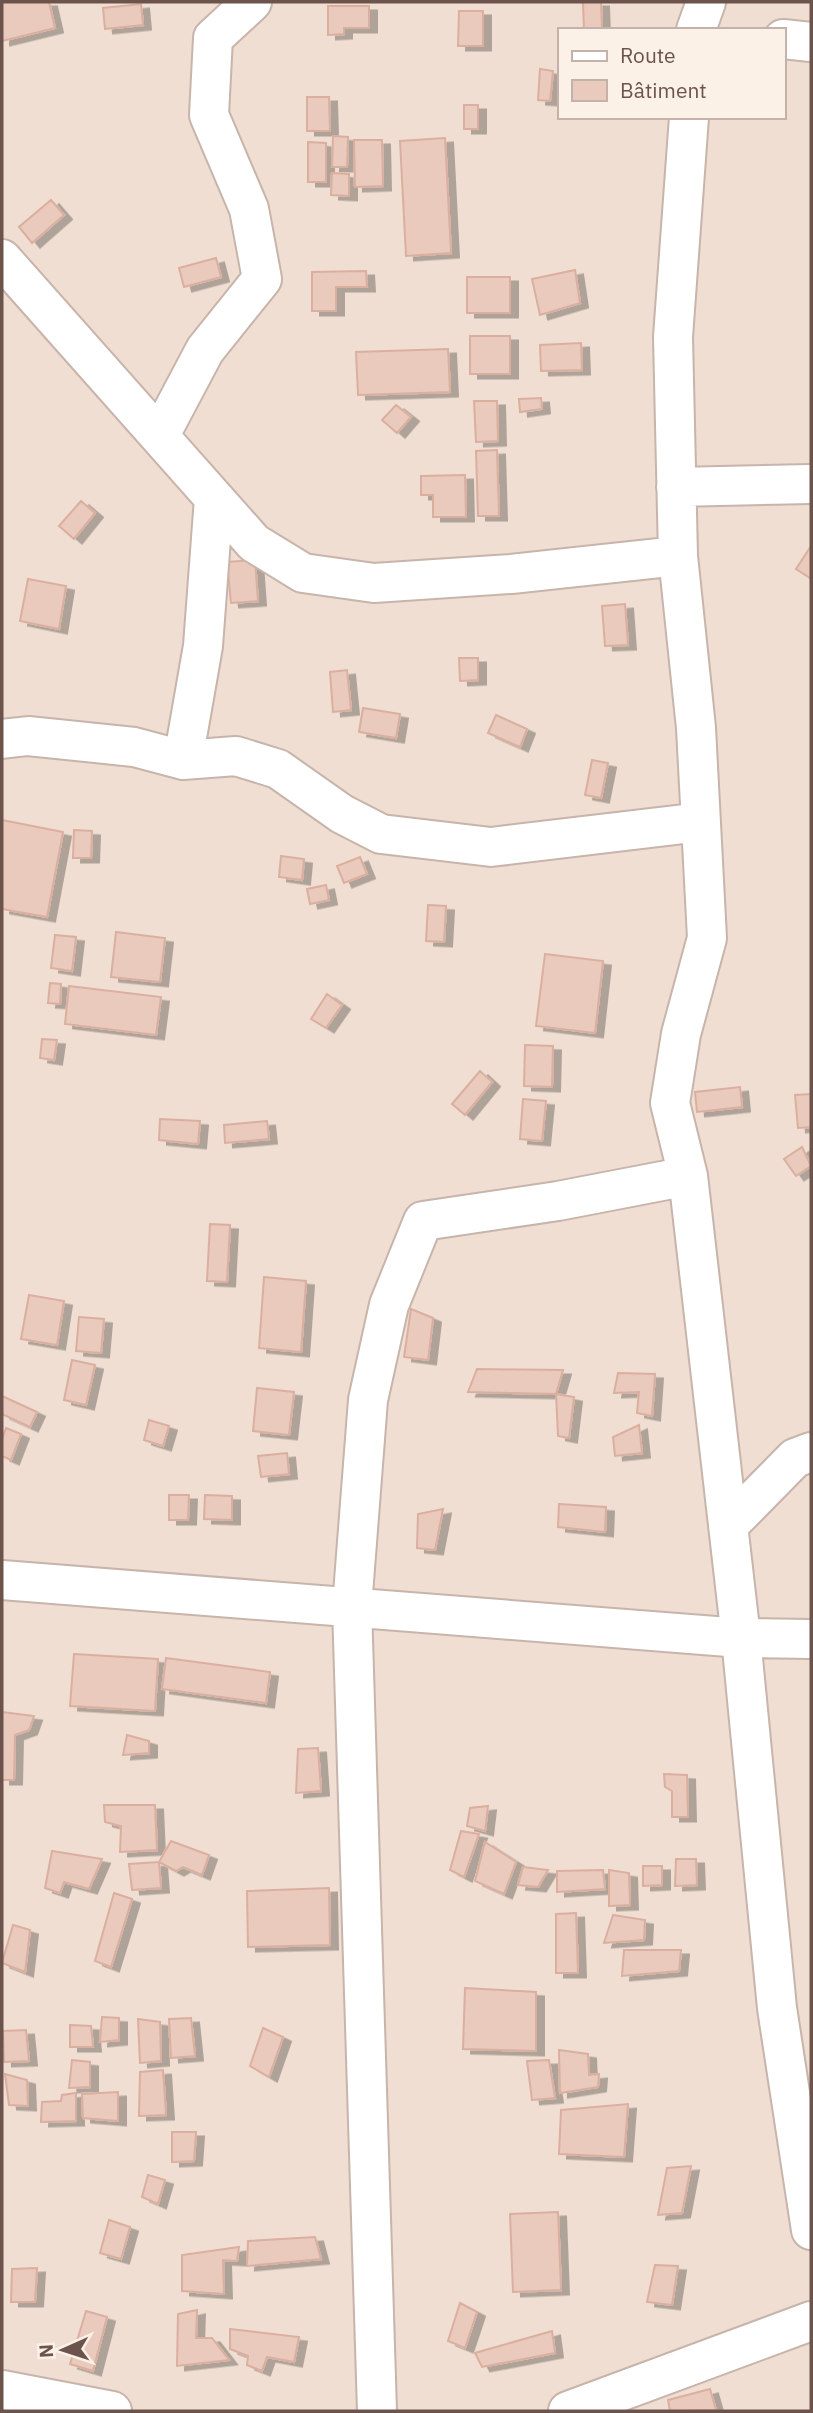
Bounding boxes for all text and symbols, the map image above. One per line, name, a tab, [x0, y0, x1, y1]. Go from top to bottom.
legend	[558, 28, 785, 119]
text: Route	[620, 41, 676, 69]
text: Bâtiment	[620, 76, 707, 104]
north arrow	[28, 2315, 98, 2385]
text: N	[34, 2343, 58, 2358]

